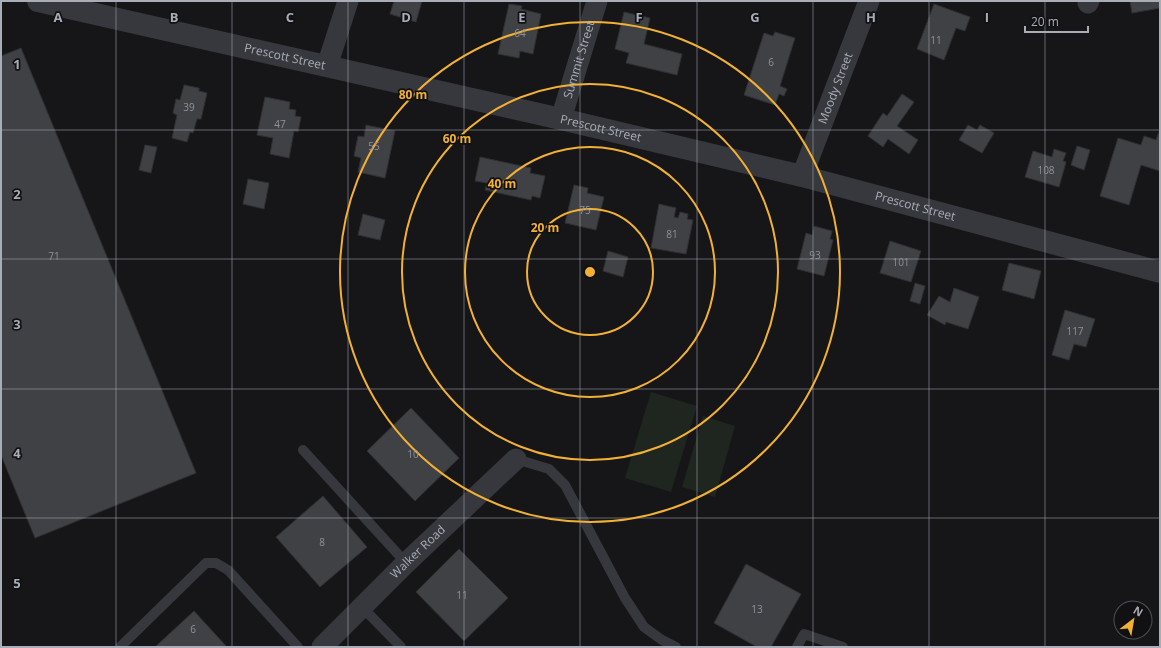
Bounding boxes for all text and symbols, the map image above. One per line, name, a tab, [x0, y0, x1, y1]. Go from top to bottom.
text: A	[54, 8, 63, 26]
text: B	[170, 8, 179, 26]
text: C	[286, 8, 294, 26]
text: D	[401, 8, 411, 26]
text: E	[518, 8, 526, 26]
text: F	[635, 8, 643, 26]
text: G	[750, 8, 760, 26]
text: H	[866, 8, 876, 26]
text: I	[985, 8, 989, 26]
scale bar	[1025, 8, 1088, 34]
text: 20 m	[1031, 13, 1059, 30]
street label: Summit Street	[559, 19, 598, 100]
house number: 64	[514, 26, 526, 40]
house number: 11	[930, 33, 942, 47]
street label: Prescott Street	[243, 39, 327, 74]
street label: Moody Street	[814, 50, 857, 126]
text: 1	[13, 55, 21, 73]
house number: 6	[768, 55, 774, 69]
text: 80 m	[399, 86, 427, 103]
house number: 39	[183, 100, 195, 114]
street label: Prescott Street	[559, 110, 643, 146]
house number: 47	[274, 117, 286, 131]
text: 60 m	[443, 130, 471, 147]
house number: 55	[368, 139, 380, 153]
house number: 108	[1037, 163, 1055, 177]
text: 40 m	[488, 175, 516, 192]
text: 2	[13, 185, 21, 203]
street label: Prescott Street	[873, 187, 958, 225]
house number: 75	[579, 203, 591, 217]
text: 20 m	[531, 219, 559, 236]
house number: 81	[666, 227, 678, 241]
house number: 93	[809, 248, 821, 262]
house number: 71	[48, 249, 60, 263]
house number: 101	[892, 255, 910, 269]
centre of rings	[583, 265, 597, 279]
text: 3	[13, 315, 21, 333]
house number: 117	[1066, 324, 1084, 338]
text: 4	[13, 444, 21, 462]
house number: 10	[407, 447, 419, 461]
street label: Walker Road	[386, 521, 449, 582]
house number: 8	[319, 535, 325, 549]
text: 5	[13, 574, 21, 592]
house number: 11	[456, 588, 468, 602]
north arrow	[1113, 600, 1153, 640]
house number: 13	[751, 602, 763, 616]
text: N	[1131, 602, 1146, 620]
house number: 6	[190, 622, 196, 636]

